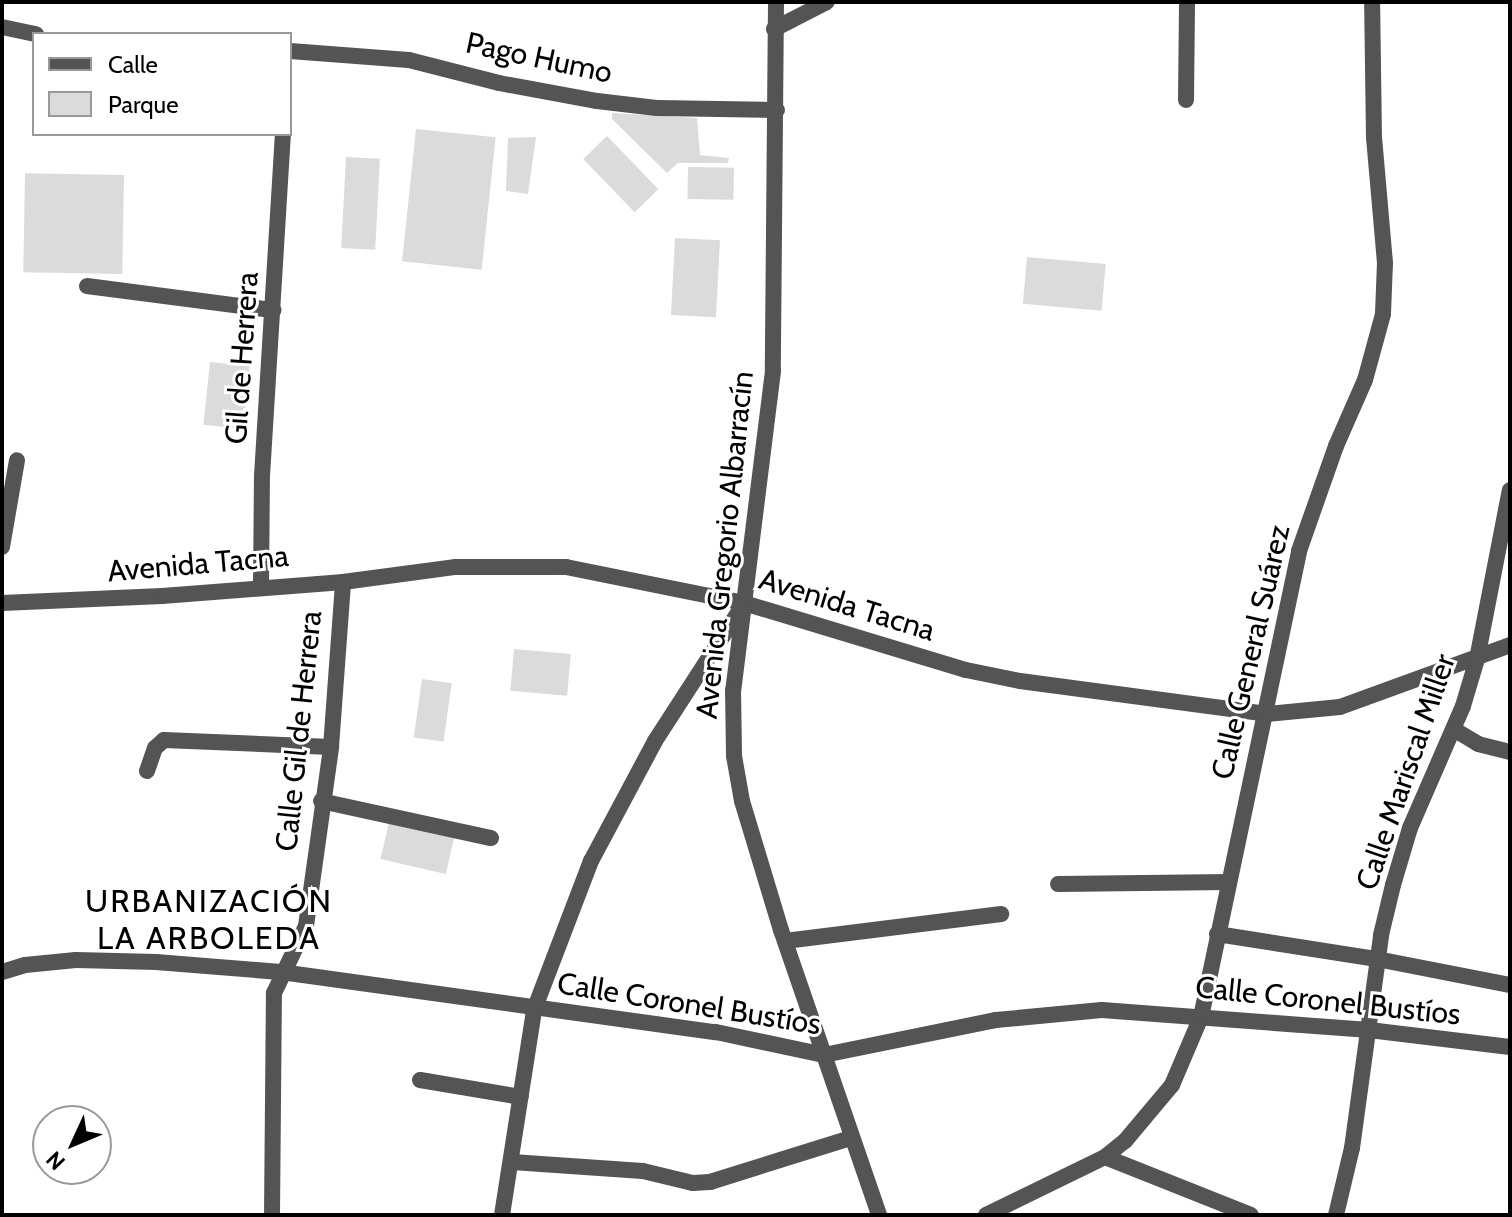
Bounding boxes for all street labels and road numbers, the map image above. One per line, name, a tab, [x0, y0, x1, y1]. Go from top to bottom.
street label: Pago Humo	[463, 25, 615, 91]
street label: Gil de Herrera	[218, 271, 266, 445]
street label: Avenida Gregorio Albarracín	[689, 369, 761, 721]
street label: Calle General Suárez	[1204, 521, 1298, 783]
street label: Avenida Tacna	[106, 538, 290, 590]
street label: Avenida Tacna	[755, 561, 939, 649]
street label: Calle Gil de Herrera	[268, 609, 330, 853]
street label: Calle Mariscal Miller	[1349, 649, 1463, 895]
street label: Calle Coronel Bustíos	[555, 965, 823, 1043]
street label: Calle Coronel Bustíos	[1194, 969, 1462, 1033]

